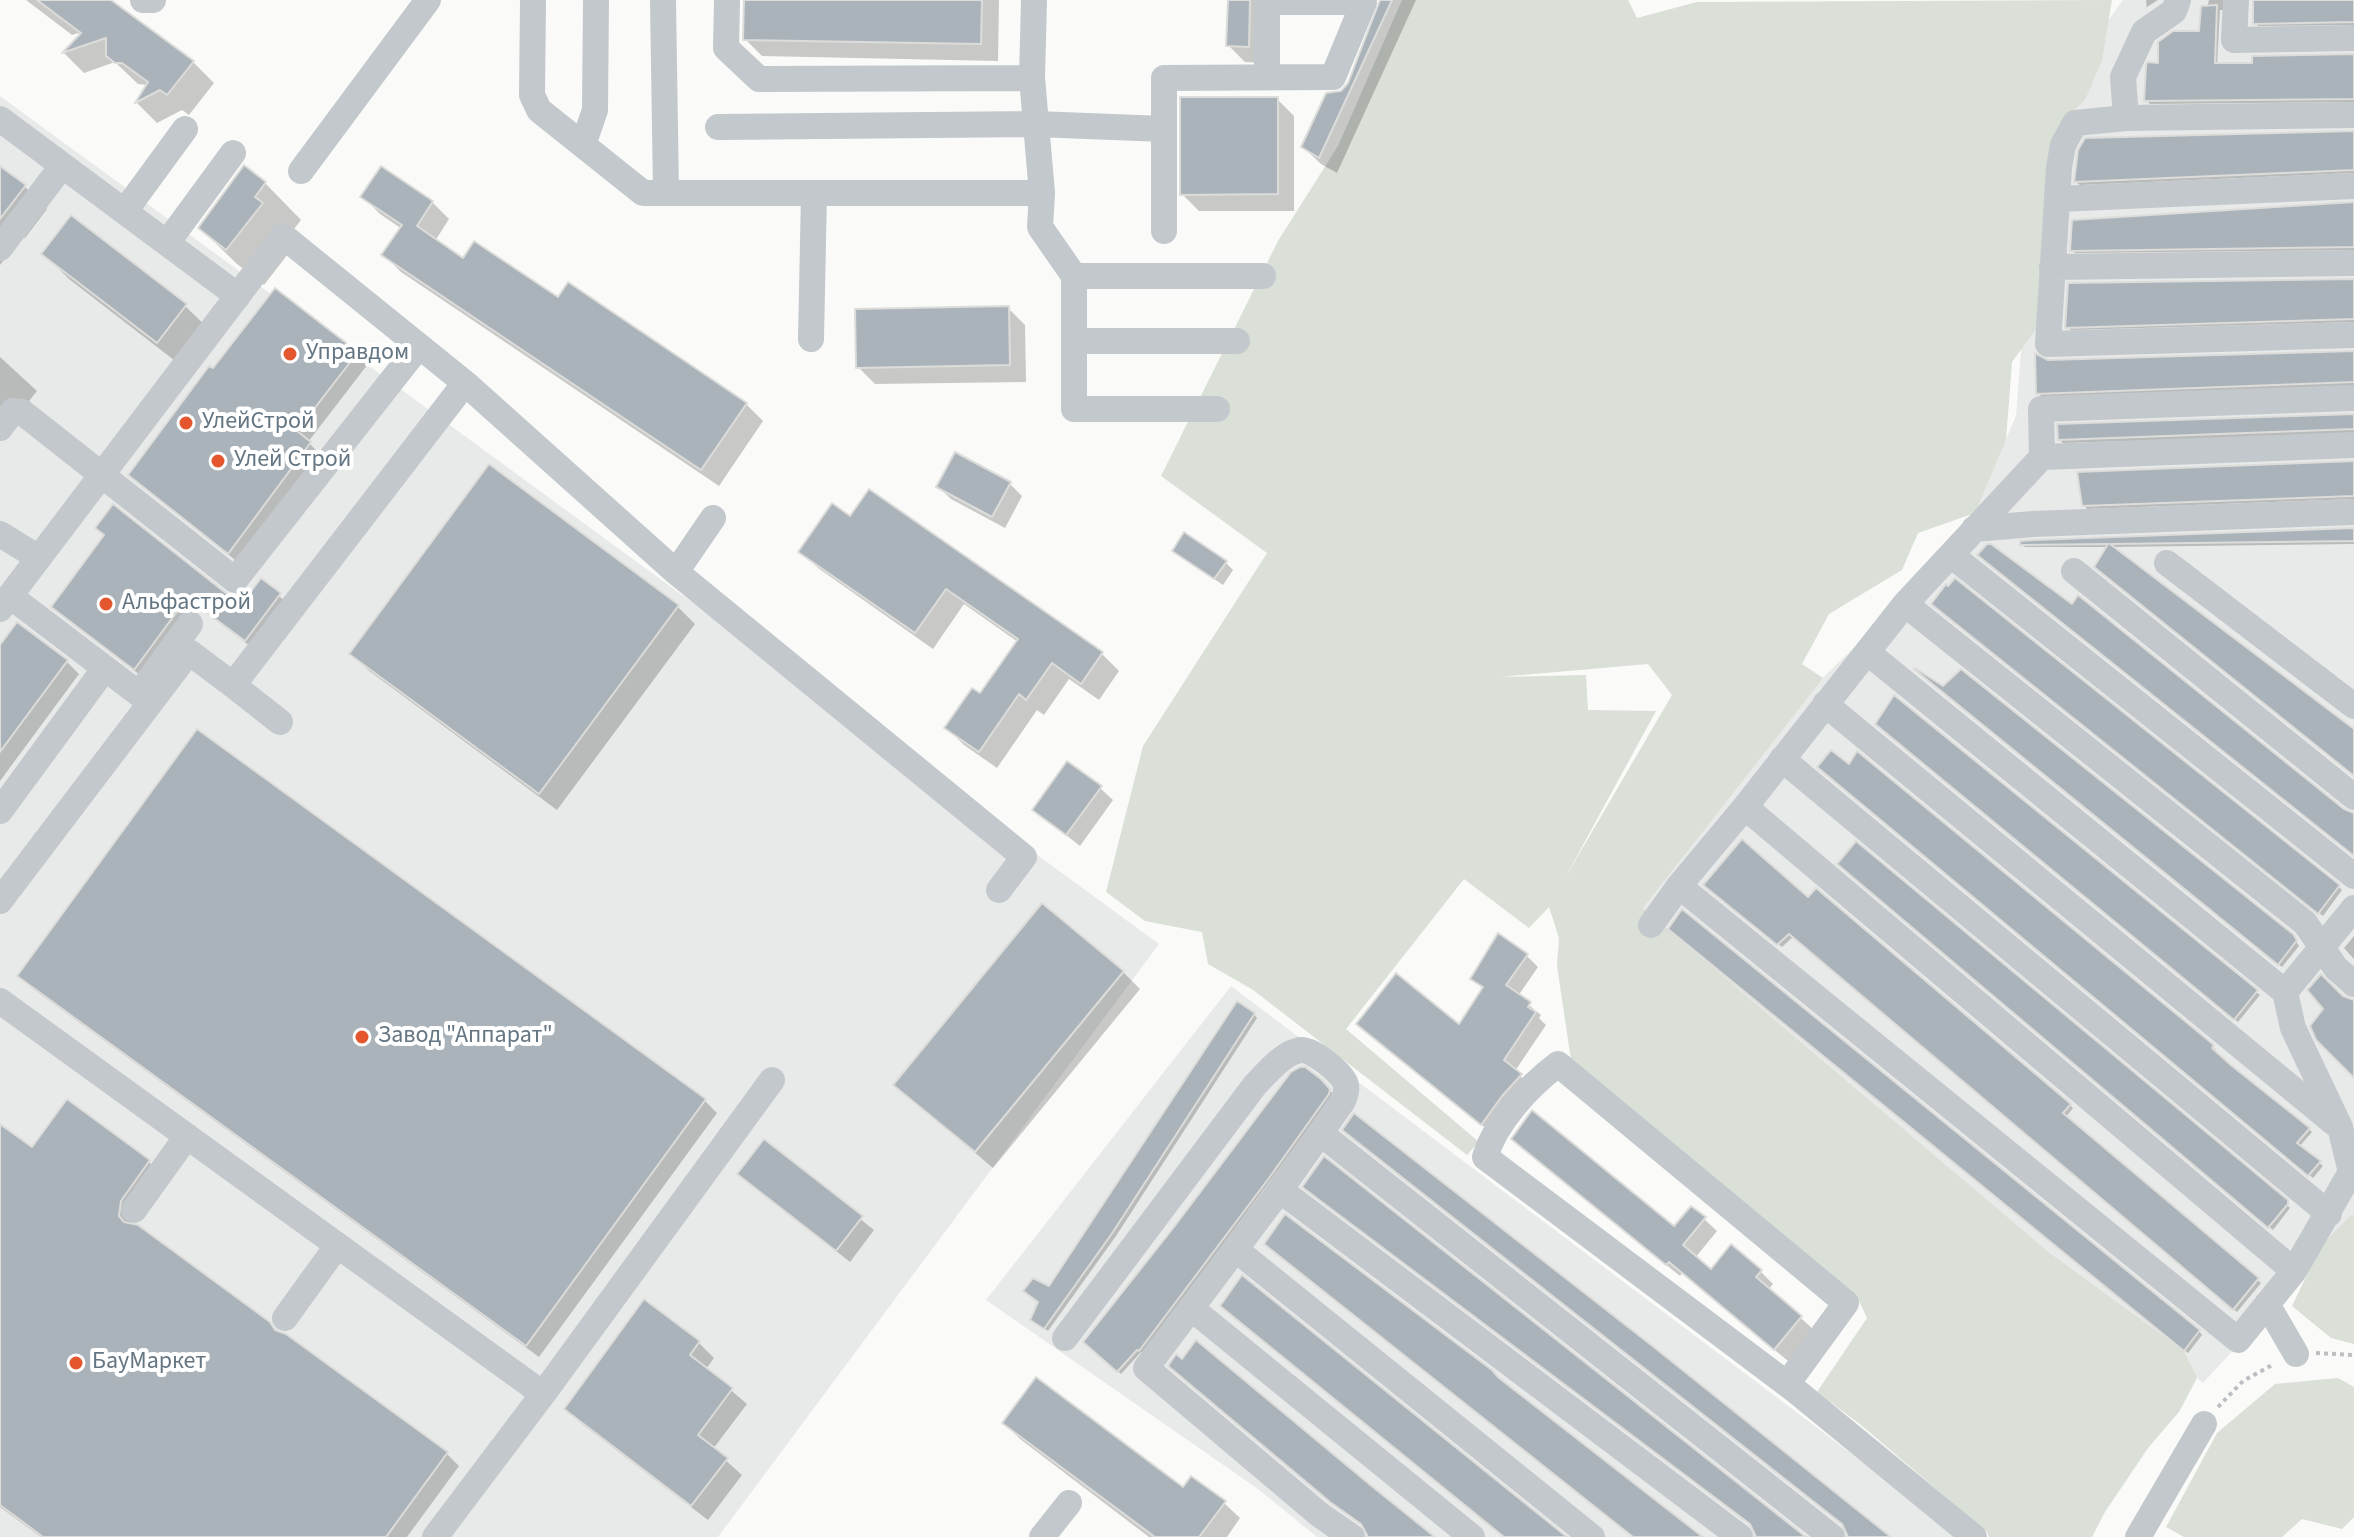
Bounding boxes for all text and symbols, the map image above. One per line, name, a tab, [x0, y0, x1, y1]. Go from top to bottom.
place label: Управдом	[306, 340, 409, 368]
marker: Управдом	[281, 345, 299, 363]
place label: УлейСтрой	[202, 409, 315, 437]
marker: УлейСтрой	[177, 414, 195, 432]
place label: Улей Строй	[234, 447, 351, 475]
marker: Улей Строй	[209, 452, 227, 470]
place label: Альфастрой	[122, 590, 251, 618]
marker: Альфастрой	[97, 595, 115, 613]
place label: Завод "Аппарат"	[378, 1023, 553, 1051]
marker: Завод "Аппарат"	[353, 1028, 371, 1046]
place label: БауМаркет	[92, 1349, 206, 1377]
marker: БауМаркет	[67, 1354, 85, 1372]

